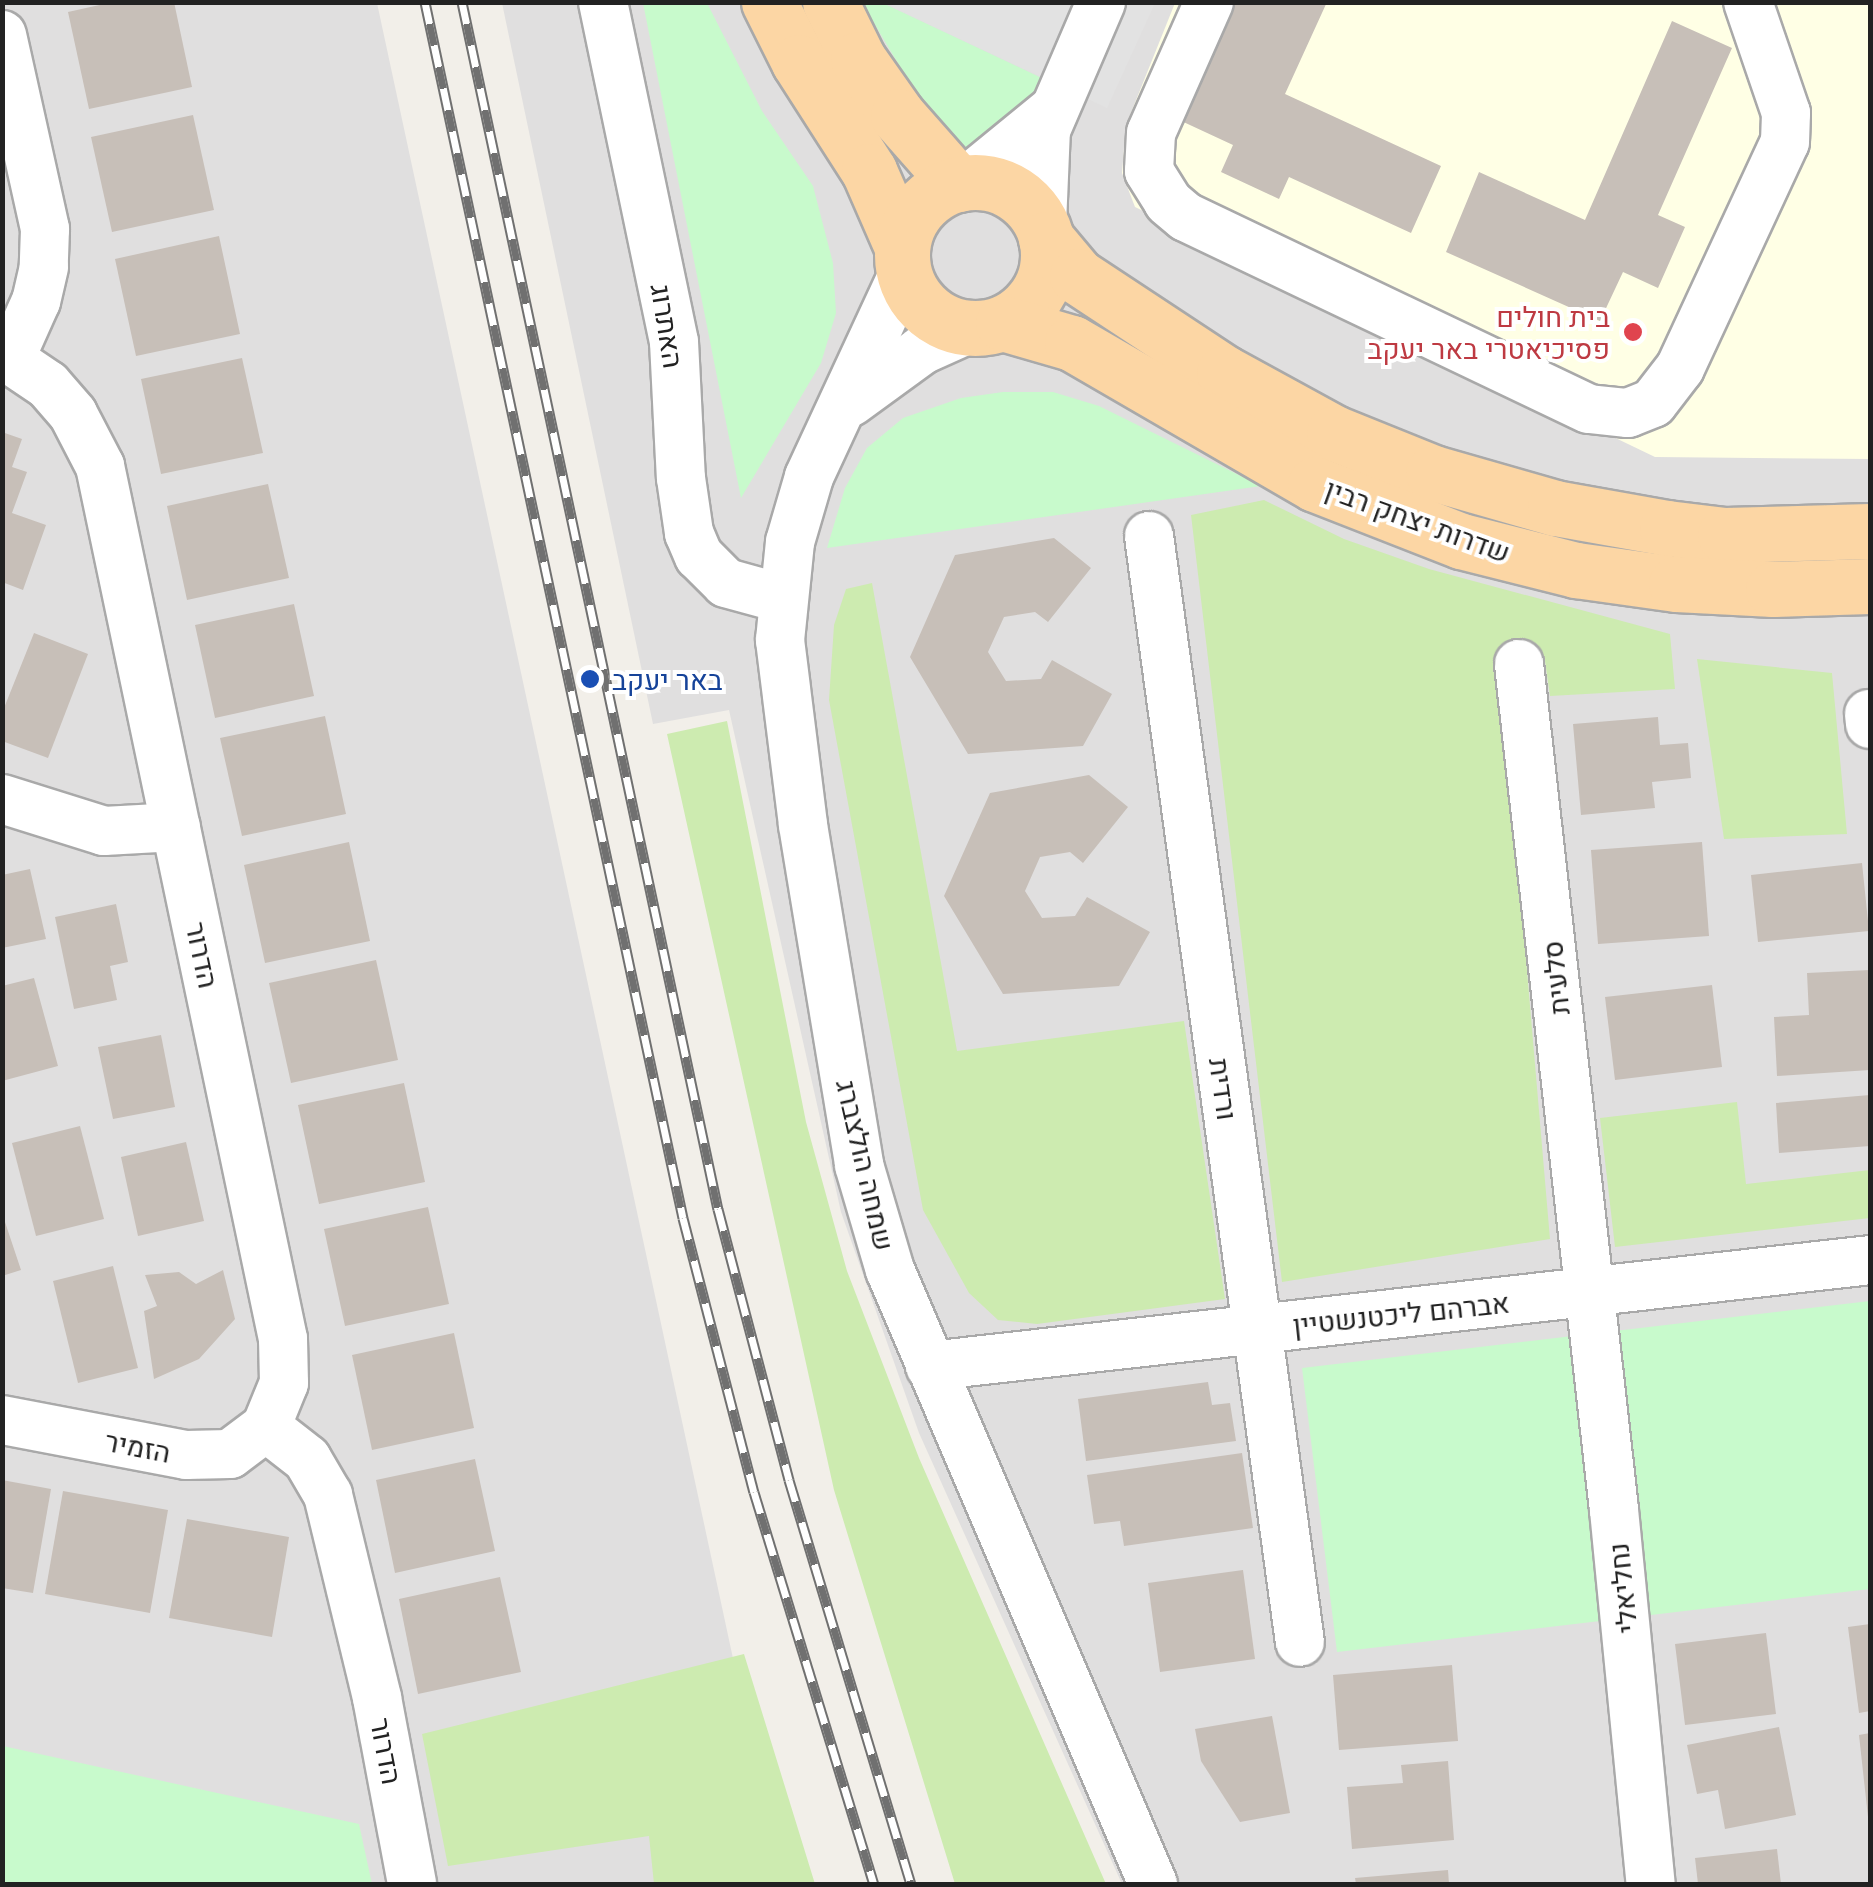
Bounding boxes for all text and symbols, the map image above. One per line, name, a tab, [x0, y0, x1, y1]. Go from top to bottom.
street label: האתרוג	[645, 282, 691, 370]
place label: בית חולים פסיכיאטרי באר יעקב	[1367, 299, 1610, 365]
marker: בית חולים פסיכיאטרי באר יעקב	[1620, 319, 1646, 345]
street label: שדרות יצחק רבין	[1321, 471, 1515, 569]
place label: באר יעקב	[612, 662, 723, 696]
marker: באר יעקב	[577, 666, 603, 692]
street label: הדרור	[180, 919, 226, 991]
street label: סלעית	[1534, 939, 1576, 1017]
street label: ורדית	[1203, 1056, 1245, 1122]
street label: שמחה הולצברג	[830, 1076, 902, 1254]
street label: אברהם ליכטנשטיין	[1291, 1285, 1511, 1341]
street label: הזמיר	[102, 1423, 174, 1469]
street label: נחליאלי	[1601, 1541, 1643, 1635]
street label: הדרור	[364, 1715, 410, 1787]

